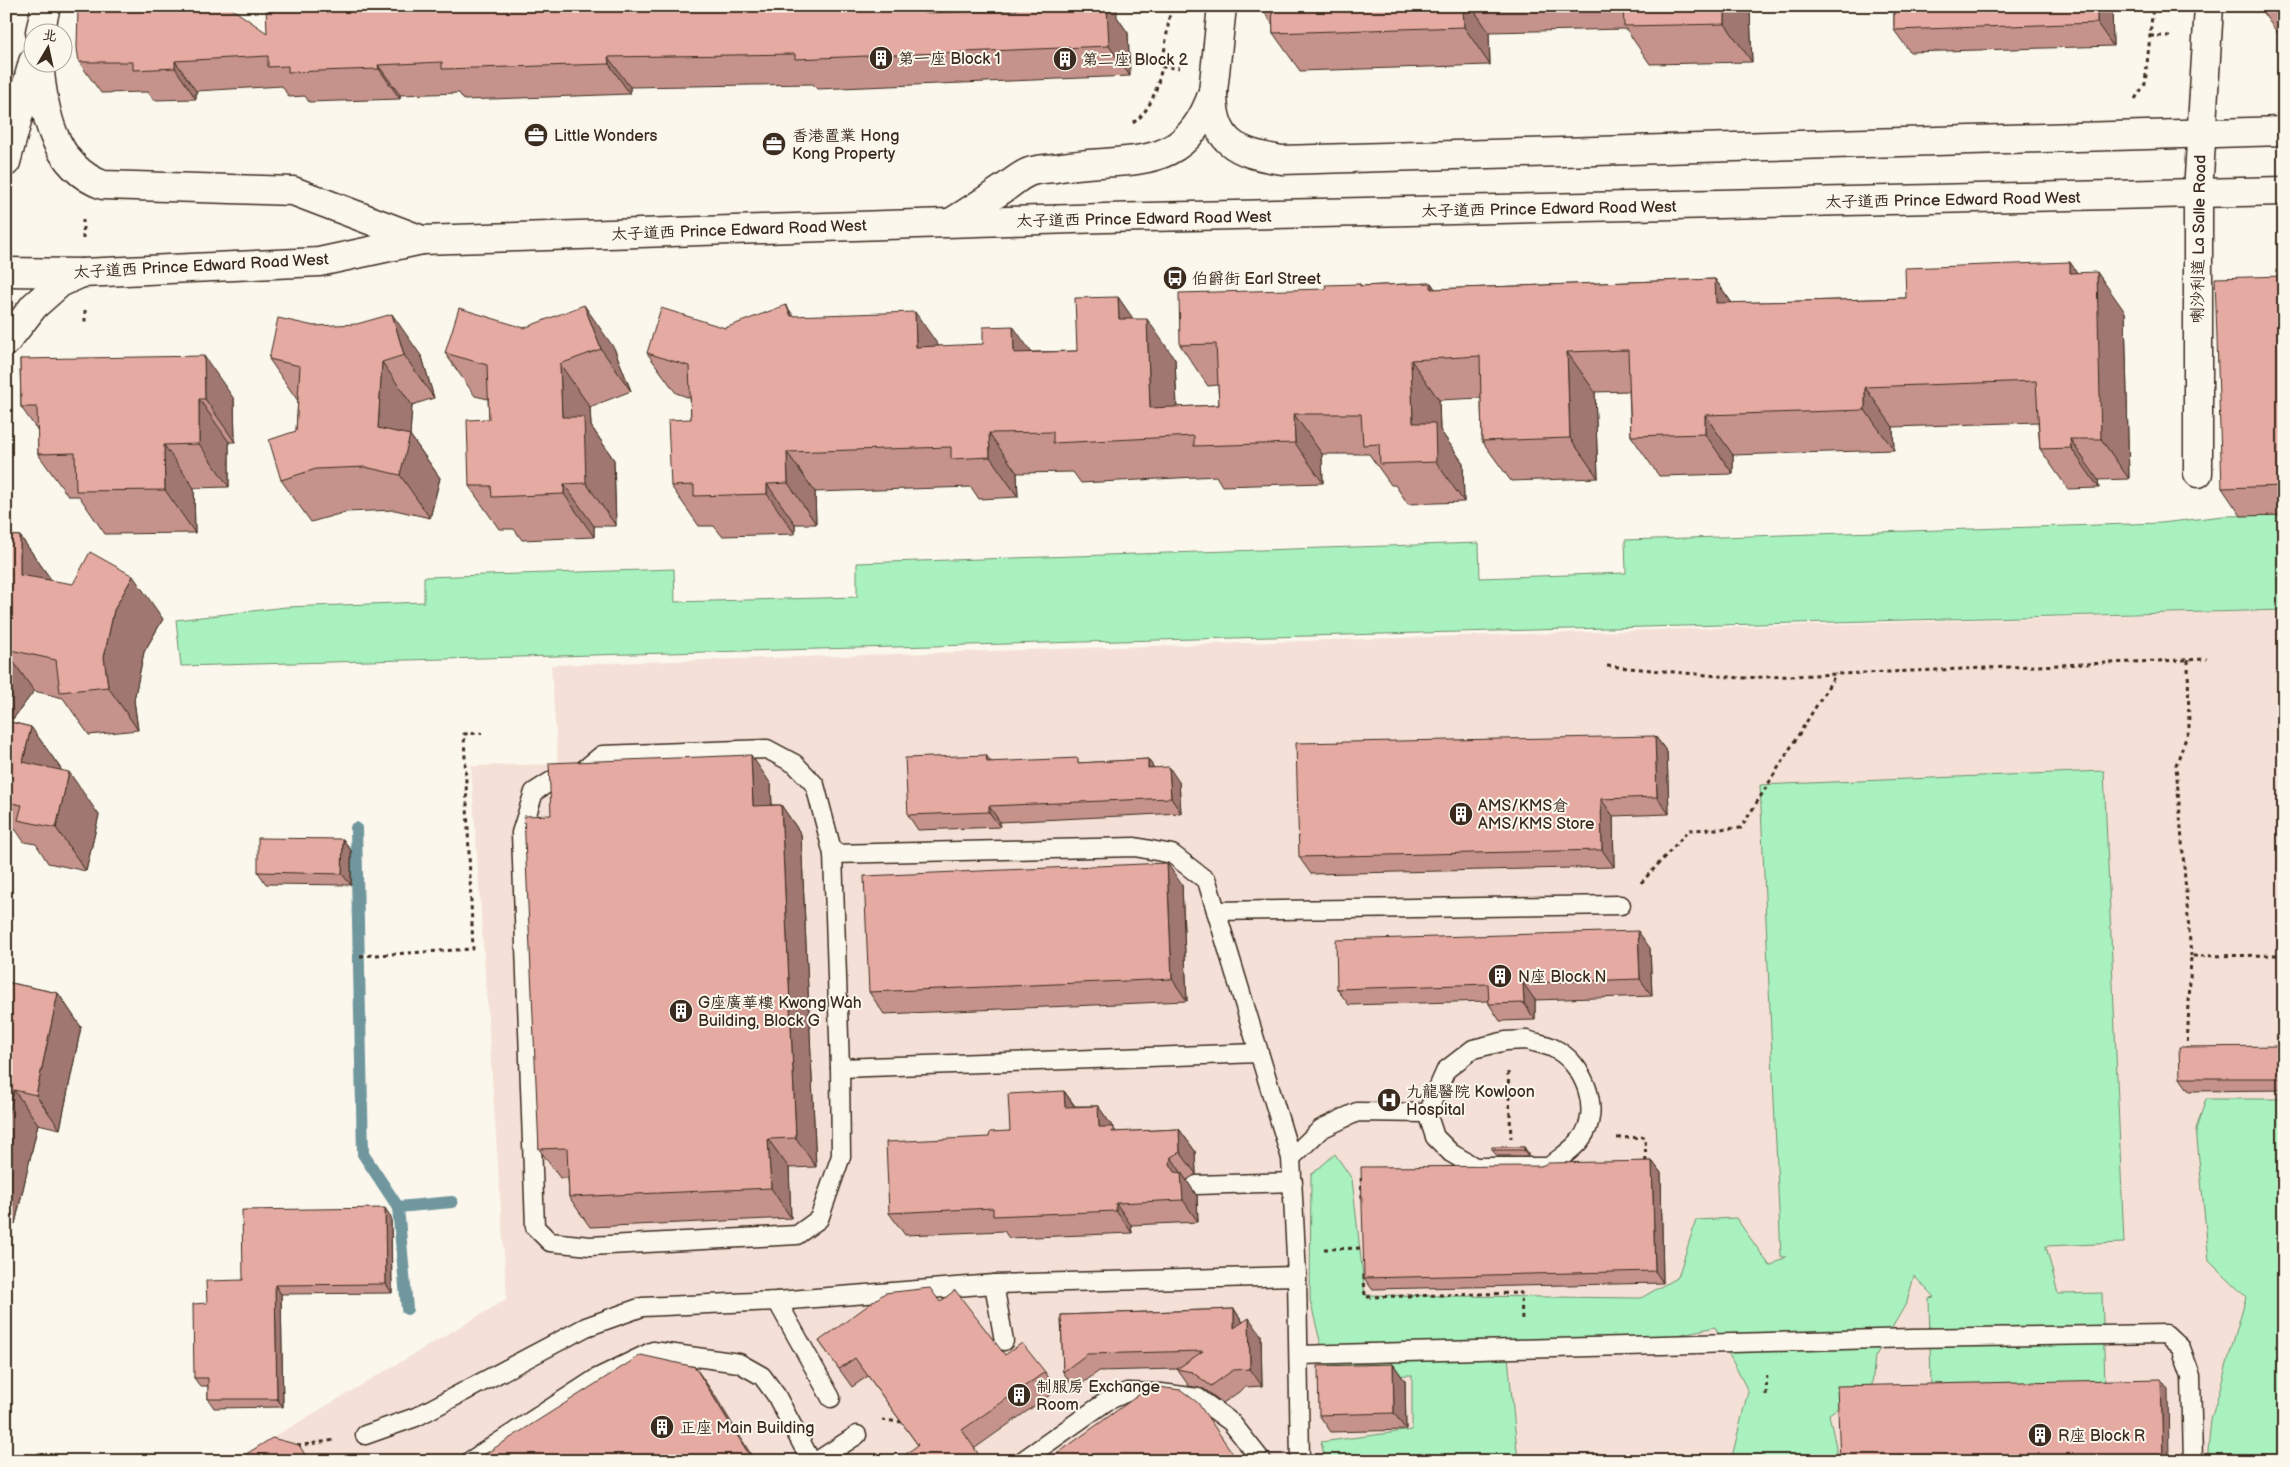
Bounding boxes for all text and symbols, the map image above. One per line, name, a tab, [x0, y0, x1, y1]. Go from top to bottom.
north arrow	[22, 22, 72, 72]
text: 北	[42, 26, 58, 45]
building icon: 第一座 Block 1	[868, 45, 894, 71]
building icon: 第二座 Block 2	[1052, 46, 1078, 72]
place label: 第一座 Block 1	[898, 50, 1001, 69]
place label: 第二座 Block 2	[1082, 51, 1188, 70]
office icon: Little Wonders	[523, 122, 549, 148]
place label: Little Wonders	[554, 127, 658, 146]
place label: 香港置業 Hong Kong Property	[792, 127, 899, 164]
office icon: 香港置業 Hong Kong Property	[761, 131, 787, 157]
street label: 喇沙利道 La Salle Road	[2189, 155, 2210, 323]
street label: 太子道西 Prince Edward Road West	[1825, 189, 2081, 212]
street label: 太子道西 Prince Edward Road West	[1421, 198, 1677, 221]
street label: 太子道西 Prince Edward Road West	[1016, 208, 1272, 231]
street label: 太子道西 Prince Edward Road West	[611, 217, 867, 244]
street label: 太子道西 Prince Edward Road West	[73, 250, 329, 283]
bus stop icon: 伯爵街 Earl Street	[1162, 265, 1188, 291]
place label: 伯爵街 Earl Street	[1192, 270, 1321, 289]
place label: AMS/KMS倉 AMS/KMS Store	[1478, 797, 1595, 834]
building icon: AMS/KMS倉 AMS/KMS Store	[1448, 801, 1474, 827]
building icon: N座 Block N	[1487, 963, 1513, 989]
place label: N座 Block N	[1518, 968, 1607, 987]
place label: G座廣華樓 Kwong Wah Building, Block G	[698, 994, 862, 1031]
building icon: G座廣華樓 Kwong Wah Building, Block G	[668, 998, 694, 1024]
place label: 九龍醫院 Kowloon Hospital	[1406, 1083, 1535, 1120]
hospital icon: 九龍醫院 Kowloon Hospital	[1376, 1087, 1402, 1113]
place label: 制服房 Exchange Room	[1036, 1378, 1161, 1415]
building icon: 制服房 Exchange Room	[1006, 1382, 1032, 1408]
building icon: 正座 Main Building	[649, 1414, 675, 1440]
place label: 正座 Main Building	[680, 1419, 815, 1438]
building icon: R座 Block R	[2027, 1422, 2053, 1448]
place label: R座 Block R	[2058, 1427, 2145, 1446]

